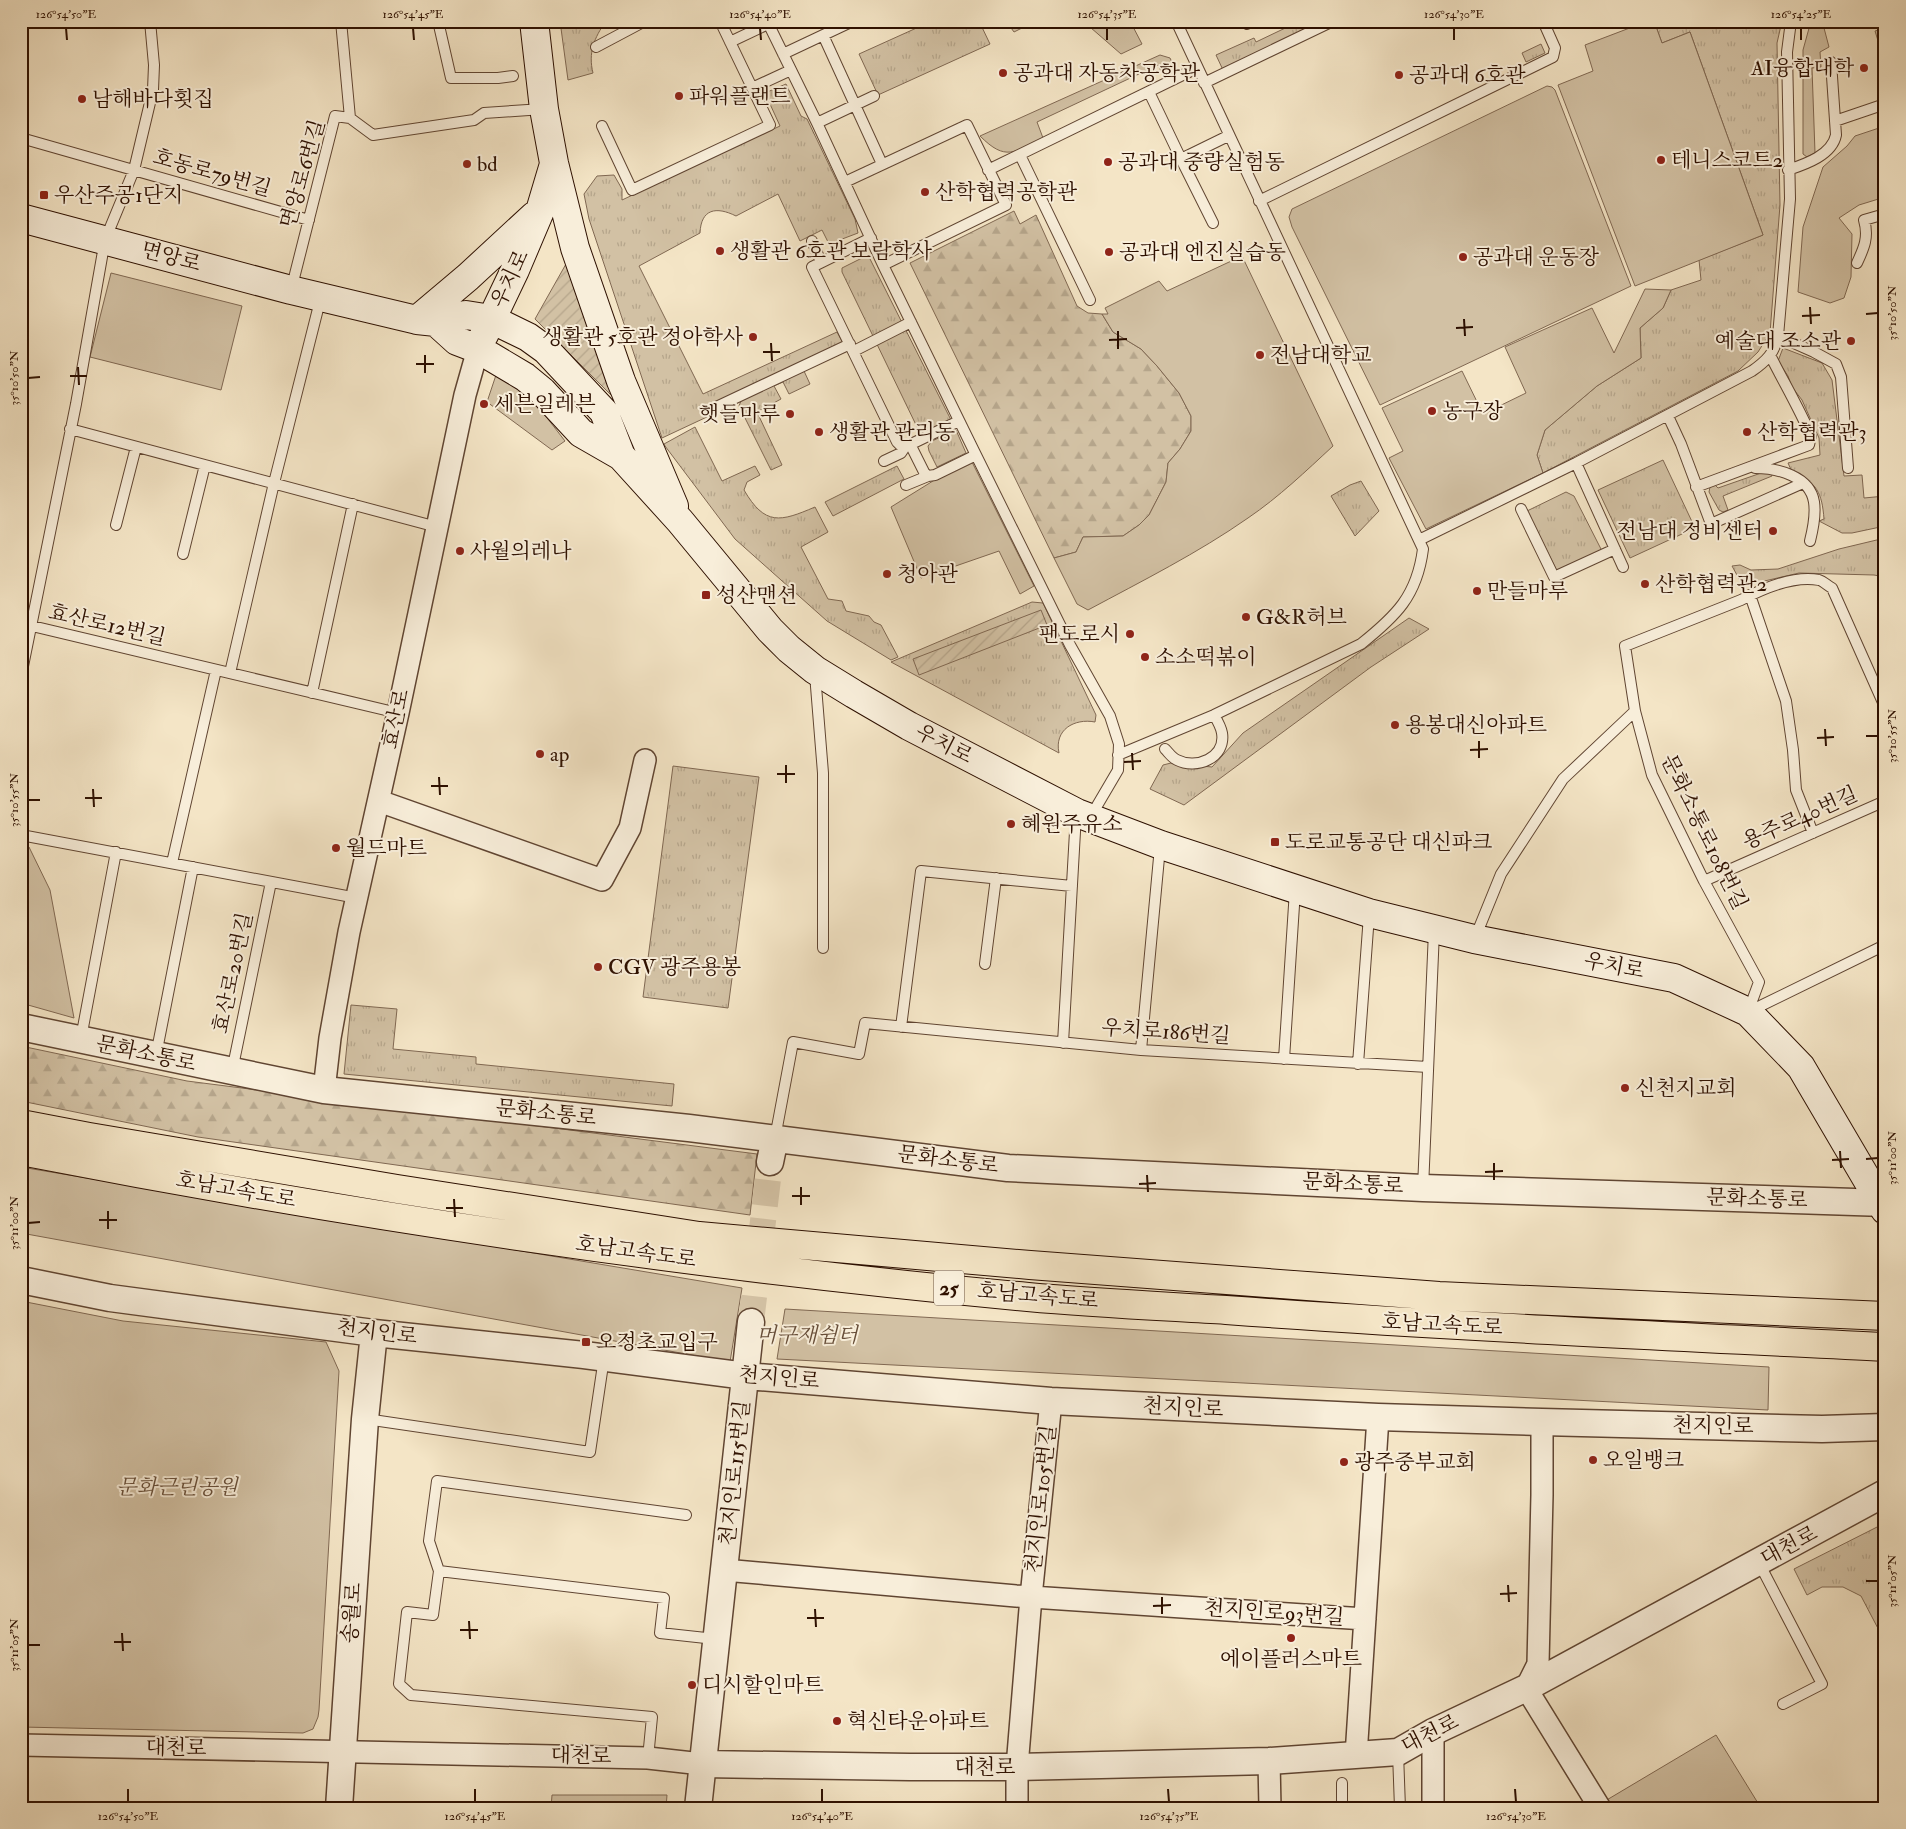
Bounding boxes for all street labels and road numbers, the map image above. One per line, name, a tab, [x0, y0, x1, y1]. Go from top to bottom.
street label: 면앙로6번길	[275, 116, 331, 232]
street label: 호동로79번길	[150, 143, 274, 203]
street label: 면앙로	[138, 236, 204, 278]
street label: 우치로	[485, 246, 535, 312]
street label: 효산로12번길	[46, 598, 168, 652]
street label: 효산로	[376, 686, 416, 752]
street label: 우치로	[911, 718, 977, 770]
street label: 문화소통로108번길	[1655, 750, 1753, 914]
street label: 용주로40번길	[1738, 781, 1862, 855]
street label: 효산로20번길	[207, 910, 259, 1036]
street label: 우치로	[1582, 947, 1646, 985]
street label: 우치로186번길	[1101, 1014, 1231, 1050]
street label: 문화소통로	[94, 1030, 198, 1078]
street label: 문화소통로	[494, 1094, 598, 1132]
street label: 문화소통로	[896, 1140, 1000, 1180]
street label: 호남고속도로	[174, 1166, 298, 1214]
street label: 문화소통로	[1302, 1168, 1404, 1200]
street label: 문화소통로	[1706, 1184, 1808, 1214]
street label: 호남고속도로	[574, 1230, 698, 1274]
road number: 25	[934, 1270, 964, 1306]
street label: 호남고속도로	[976, 1277, 1100, 1315]
street label: 호남고속도로	[1381, 1308, 1503, 1342]
street label: 천지인로	[335, 1314, 419, 1350]
street label: 천지인로	[737, 1361, 821, 1395]
street label: 천지인로	[1142, 1392, 1224, 1424]
street label: 천지인로115번길	[714, 1399, 756, 1547]
street label: 천지인로	[1672, 1412, 1754, 1440]
street label: 천지인로105번길	[1020, 1423, 1062, 1575]
street label: 대천로	[1756, 1520, 1822, 1572]
street label: 송월로	[336, 1582, 368, 1644]
street label: 천지인로93번길	[1203, 1595, 1345, 1631]
street label: 대천로	[1397, 1708, 1463, 1760]
street label: 대천로	[145, 1734, 207, 1762]
street label: 대천로	[550, 1742, 612, 1770]
street label: 대천로	[955, 1754, 1015, 1781]

